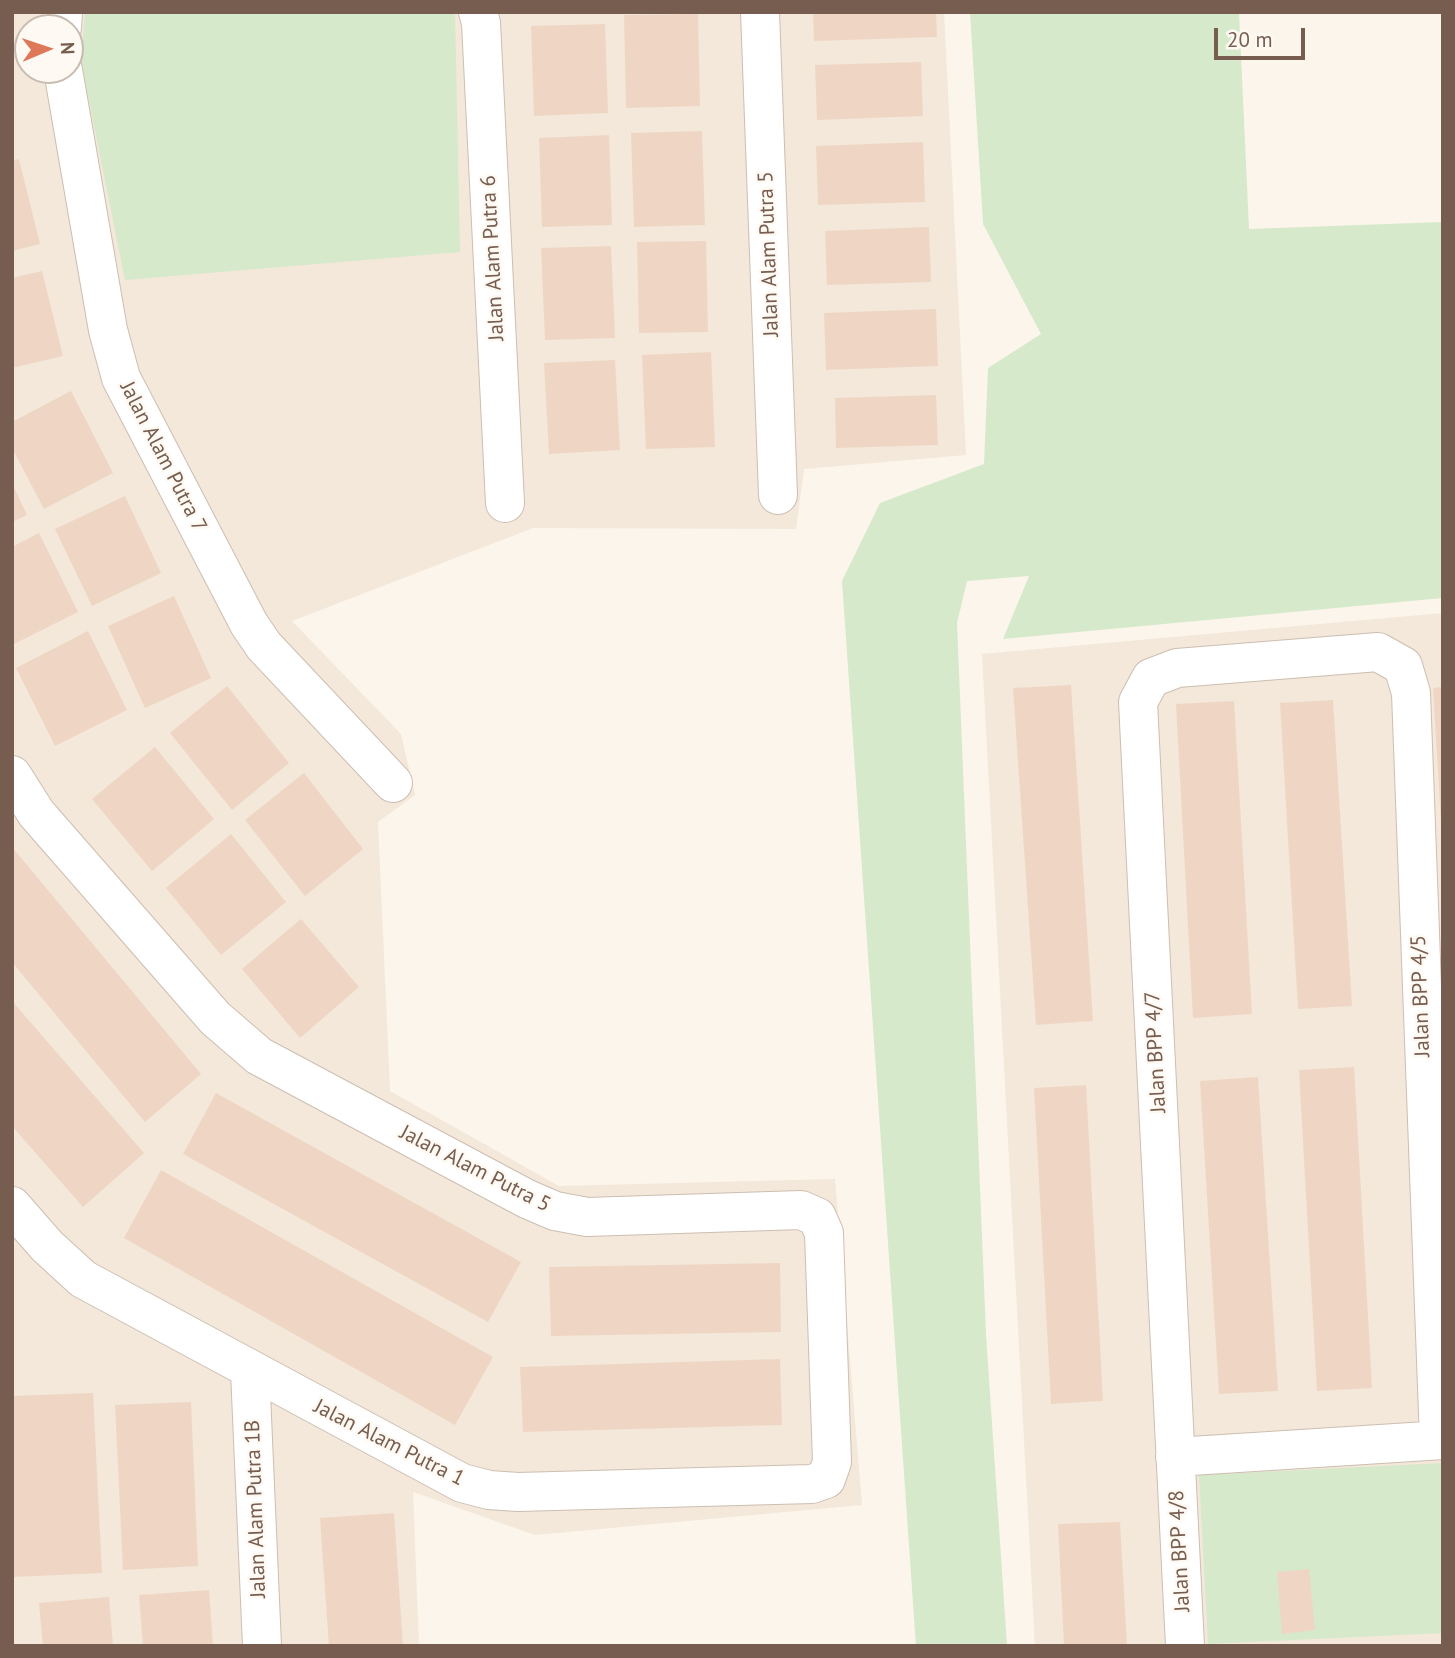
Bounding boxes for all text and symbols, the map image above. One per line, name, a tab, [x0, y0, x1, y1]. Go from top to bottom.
north arrow	[14, 14, 84, 84]
scale bar	[1217, 14, 1308, 58]
text: 20 m	[1227, 26, 1273, 53]
text: N	[56, 42, 80, 55]
street label: Jalan Alam Putra 5	[754, 171, 784, 337]
street label: Jalan Alam Putra 6	[476, 175, 510, 341]
street label: Jalan Alam Putra 7	[114, 377, 212, 537]
street label: Jalan BPP 4/5	[1406, 935, 1436, 1057]
street label: Jalan BPP 4/7	[1140, 991, 1172, 1113]
street label: Jalan Alam Putra 5	[395, 1120, 555, 1218]
street label: Jalan Alam Putra 1	[309, 1394, 469, 1492]
street label: Jalan Alam Putra 1B	[240, 1420, 272, 1598]
street label: Jalan BPP 4/8	[1164, 1490, 1196, 1612]

